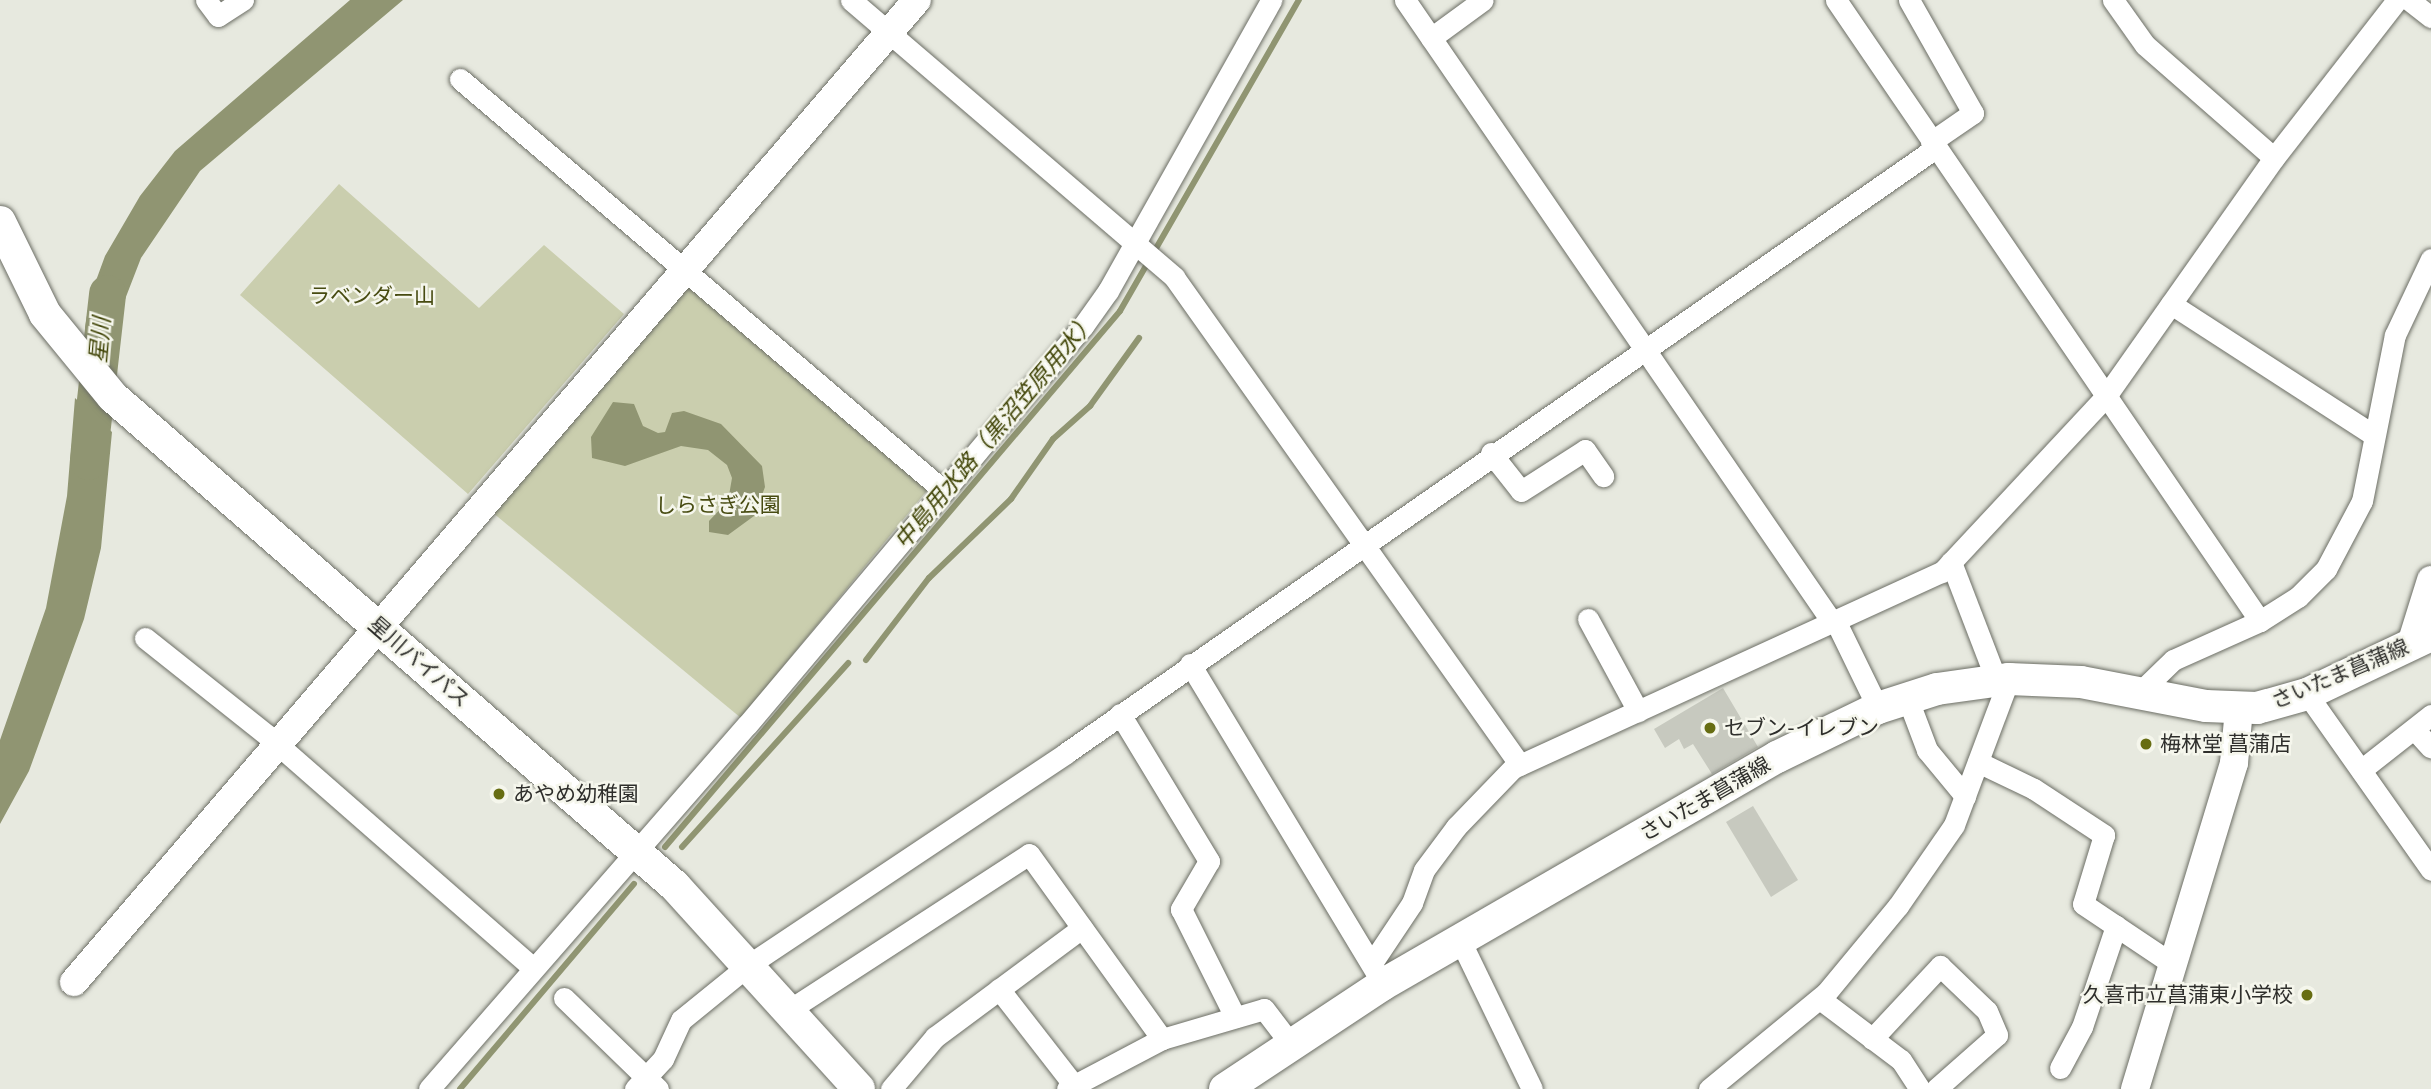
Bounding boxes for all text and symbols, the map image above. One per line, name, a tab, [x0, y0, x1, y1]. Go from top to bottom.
park label: ラベンダー山	[309, 283, 435, 309]
water label: 中島用水路（黒沼笠原用水）	[888, 308, 1102, 554]
water label: 星川	[84, 316, 116, 364]
park label: しらさぎ公園	[655, 492, 781, 518]
street label: 星川バイパス	[363, 611, 475, 713]
street label: さいたま菖蒲線	[2267, 634, 2413, 714]
place label: セブン-イレブン	[1724, 715, 1879, 741]
marker: セブン-イレブン	[1702, 720, 1718, 736]
place label: 梅林堂 菖蒲店	[2160, 731, 2291, 757]
marker: 梅林堂 菖蒲店	[2138, 736, 2154, 752]
street label: さいたま菖蒲線	[1635, 751, 1775, 847]
place label: あやめ幼稚園	[513, 781, 639, 807]
marker: あやめ幼稚園	[491, 786, 507, 802]
place label: 久喜市立菖蒲東小学校	[2083, 982, 2293, 1008]
marker: 久喜市立菖蒲東小学校	[2299, 987, 2315, 1003]

